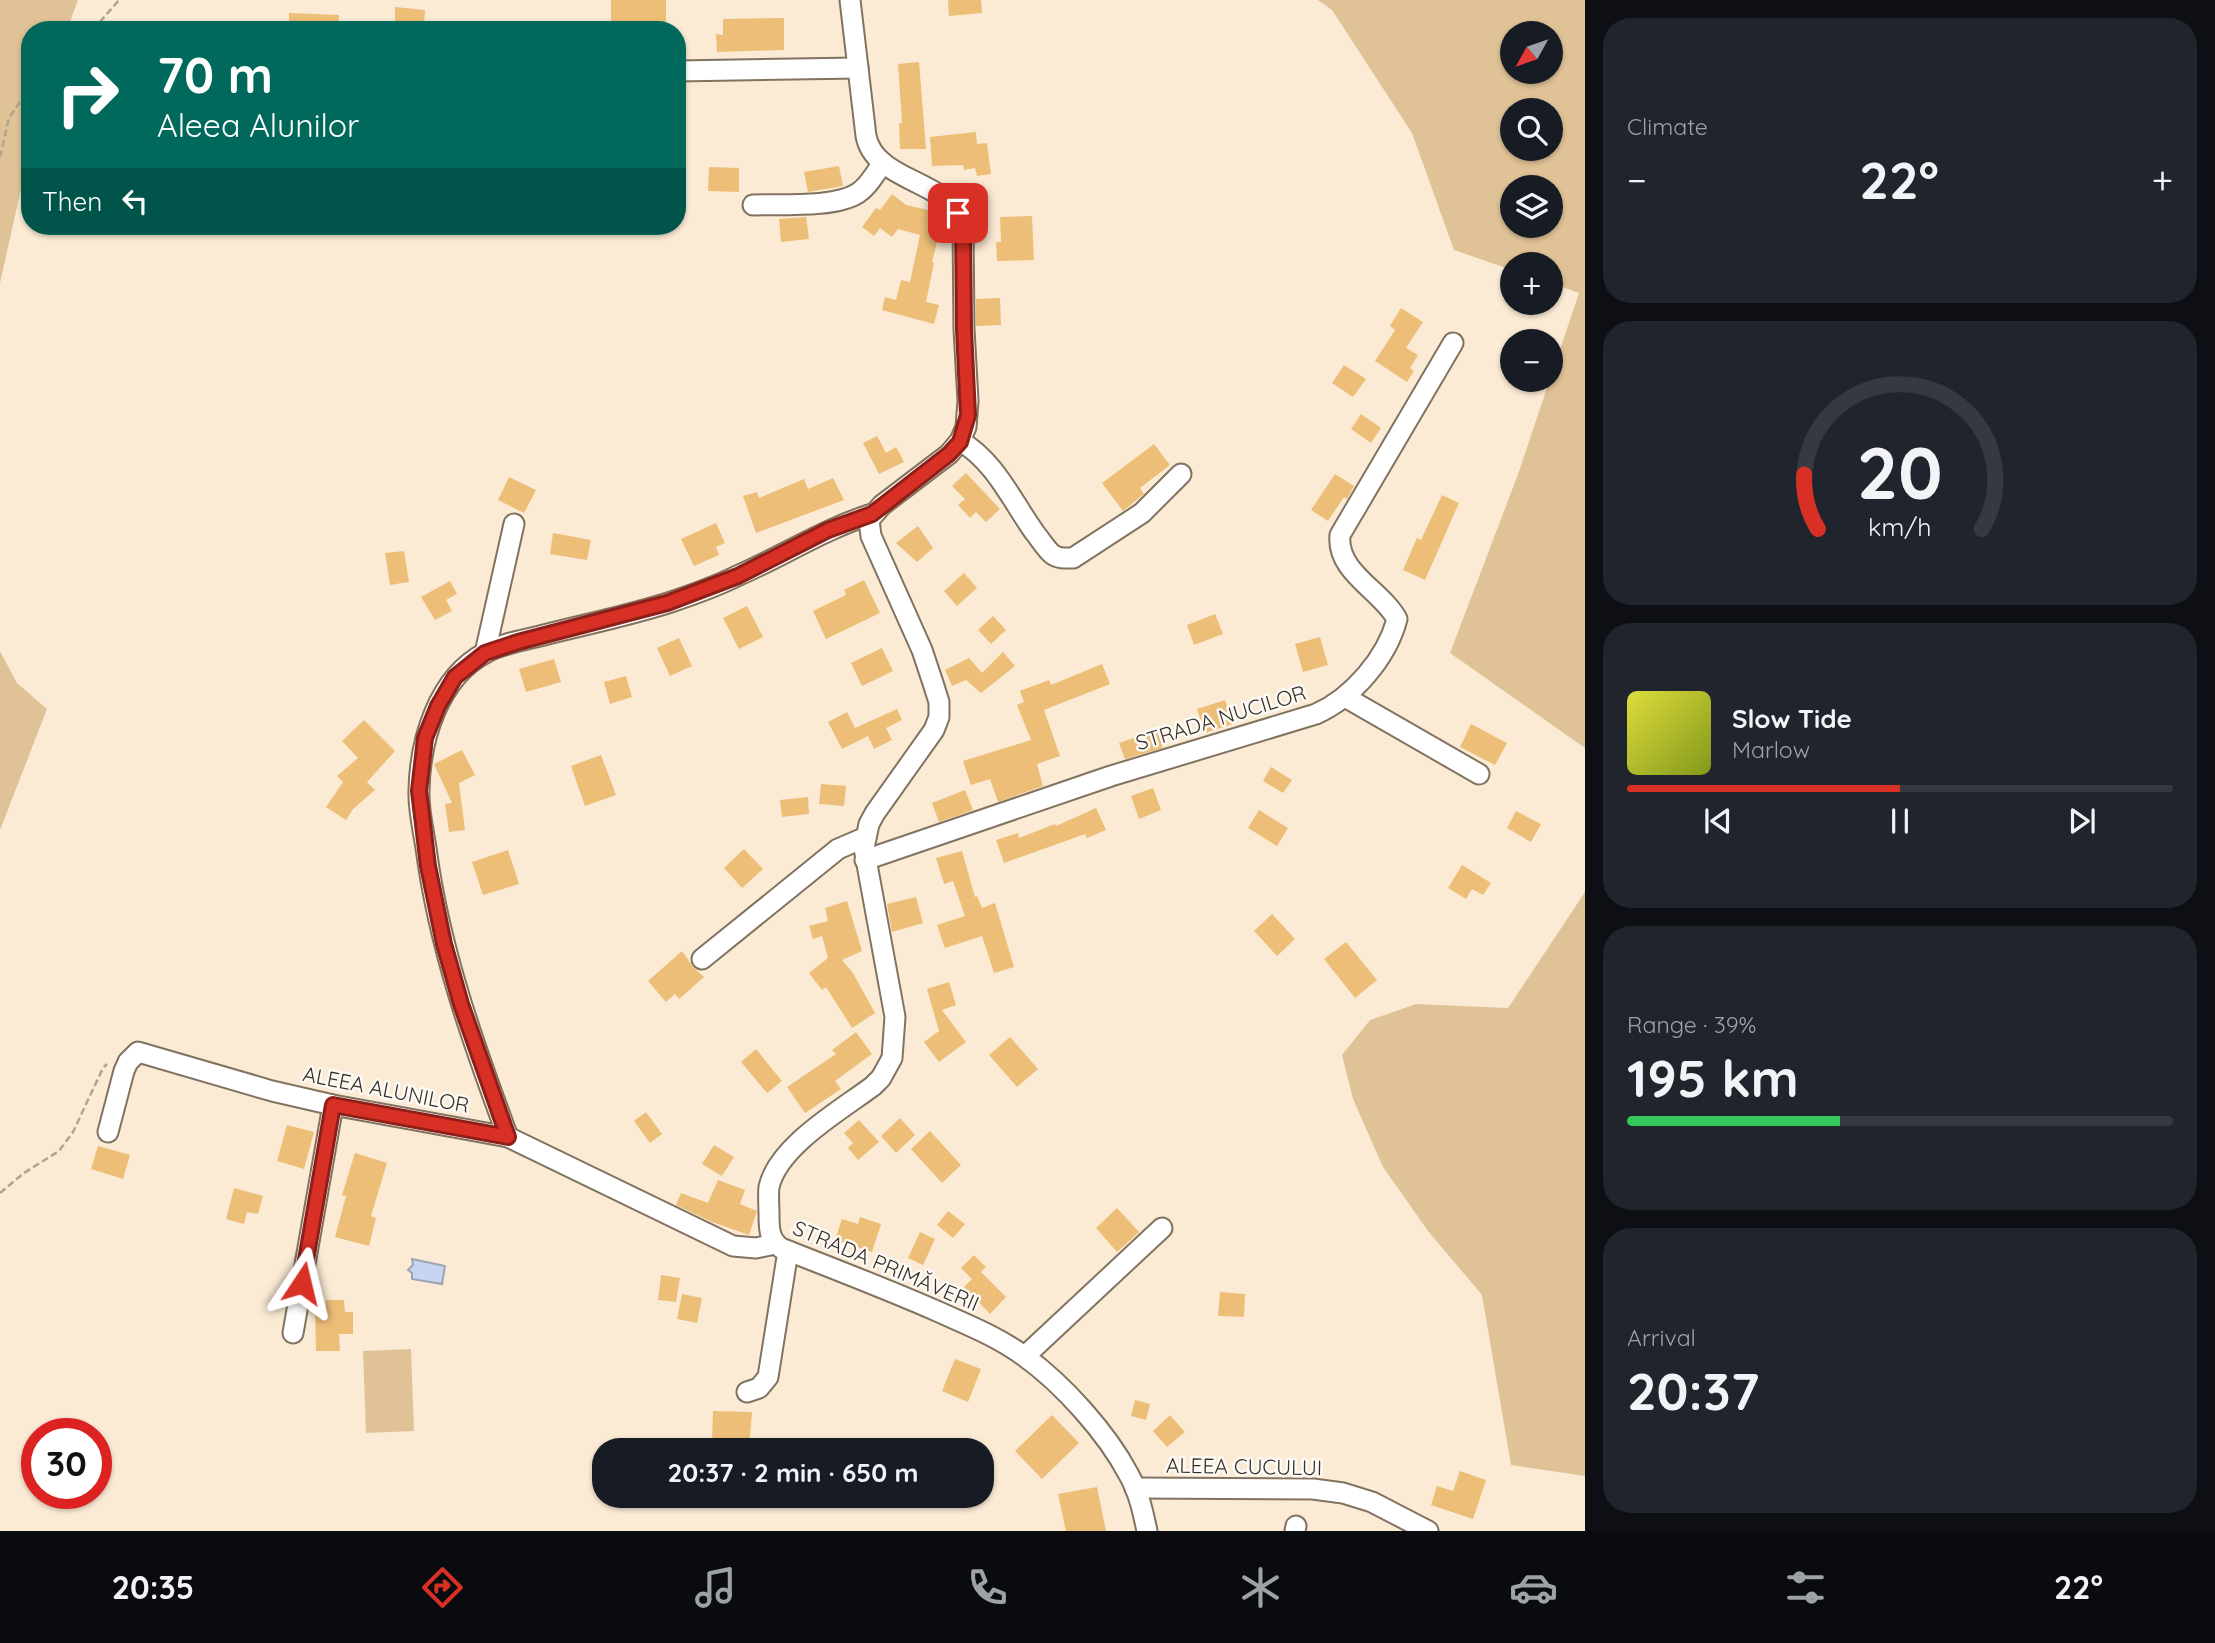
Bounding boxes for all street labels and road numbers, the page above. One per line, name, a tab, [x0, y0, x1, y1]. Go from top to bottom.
street label: STRADA NUCILOR	[1132, 679, 1309, 755]
street label: ALEEA ALUNILOR	[301, 1060, 472, 1118]
street label: STRADA PRIMĂVERII	[789, 1214, 983, 1316]
street label: ALEEA CUCULUI	[1166, 1452, 1322, 1480]

